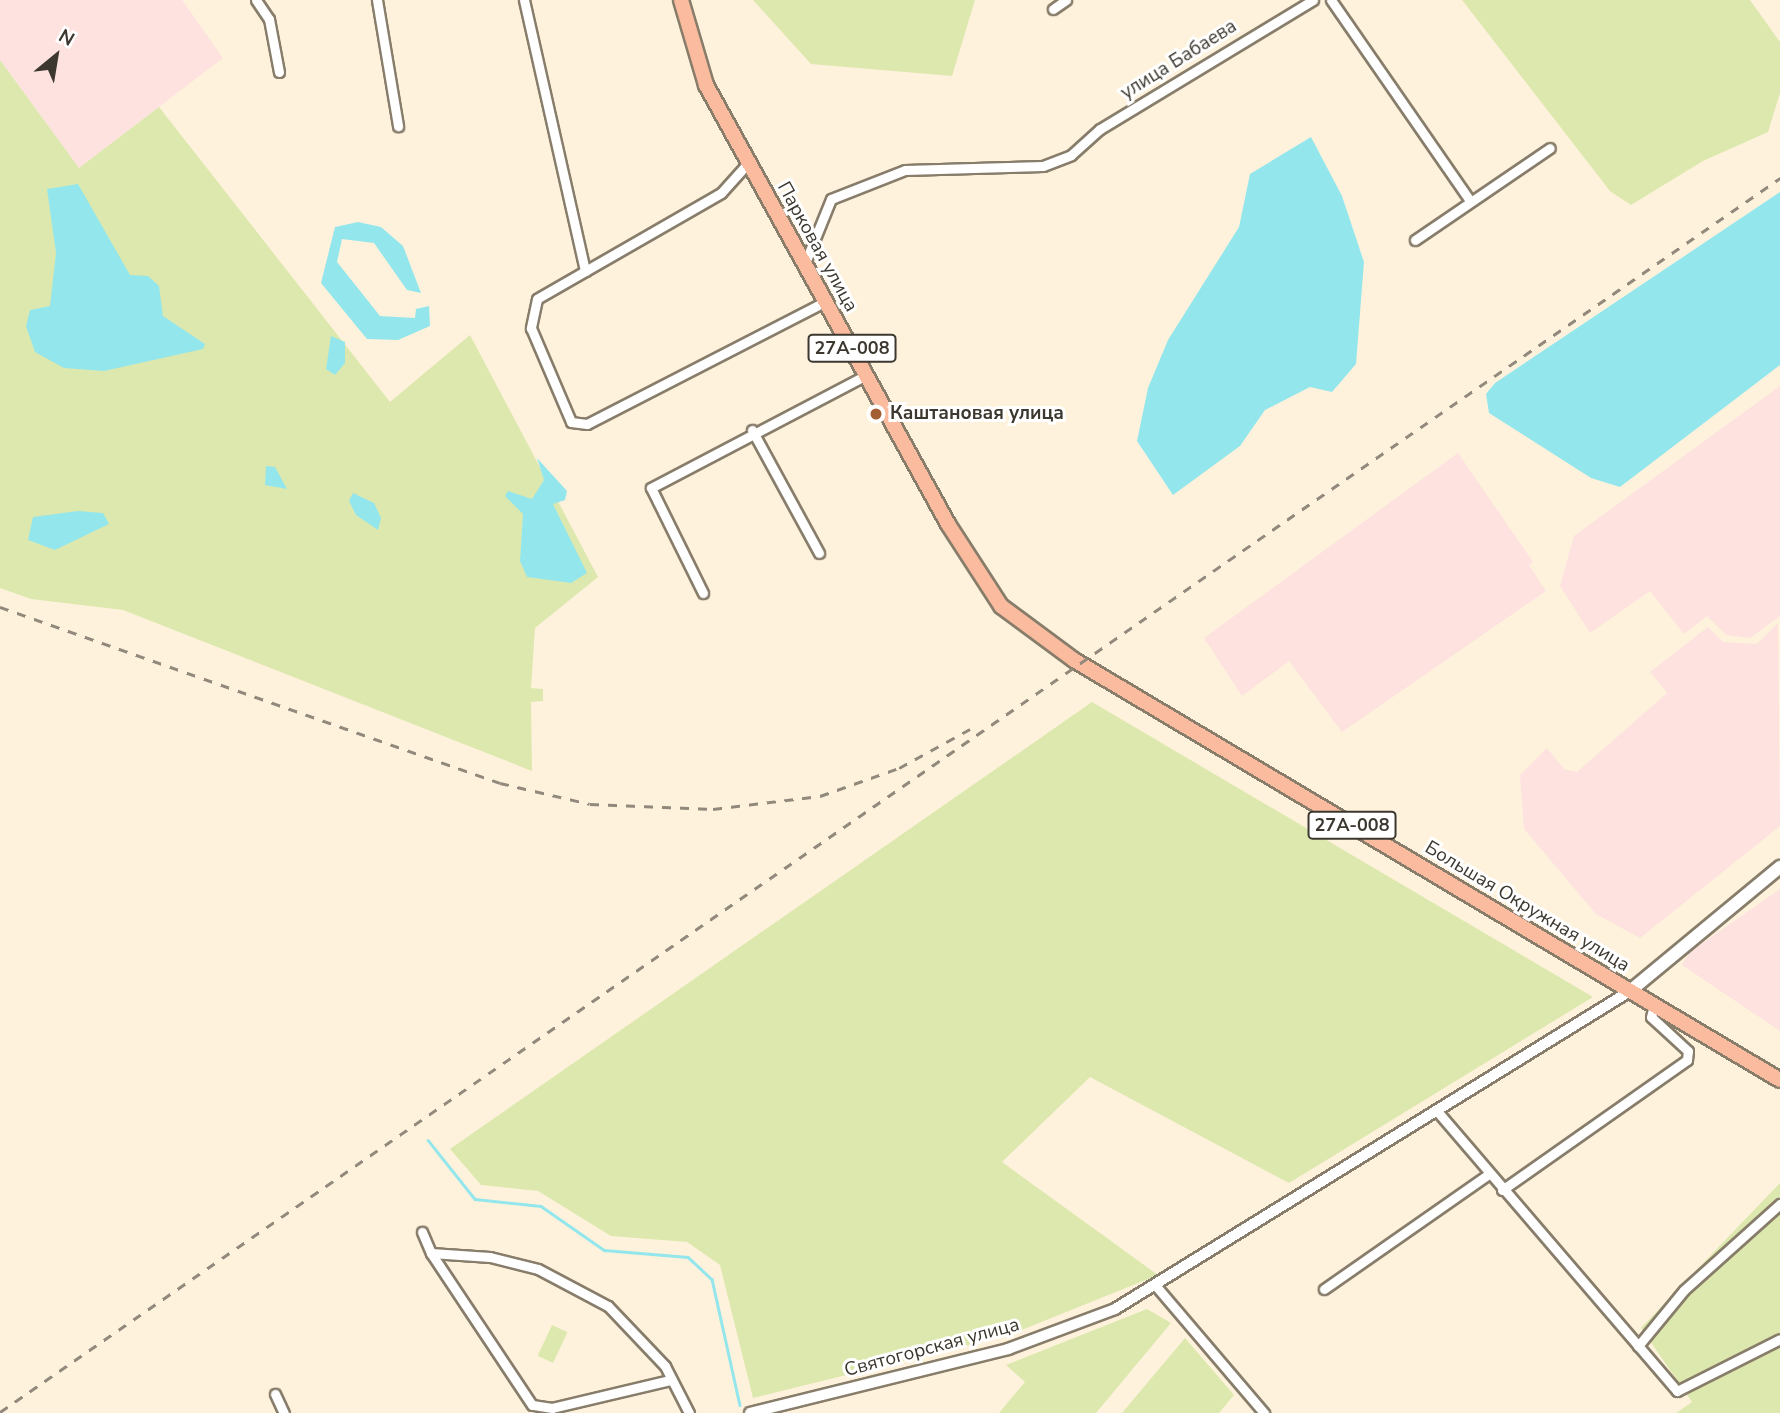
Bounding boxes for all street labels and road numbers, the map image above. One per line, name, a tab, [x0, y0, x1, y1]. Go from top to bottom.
street label: улица Бабаева	[1117, 15, 1241, 105]
street label: Парковая улица	[772, 178, 862, 316]
road number: 27А-008	[806, 334, 898, 362]
road number: 27А-008	[1306, 810, 1398, 840]
street label: Большая Окружная улица	[1420, 837, 1634, 977]
street label: Святогорская улица	[842, 1314, 1022, 1382]

